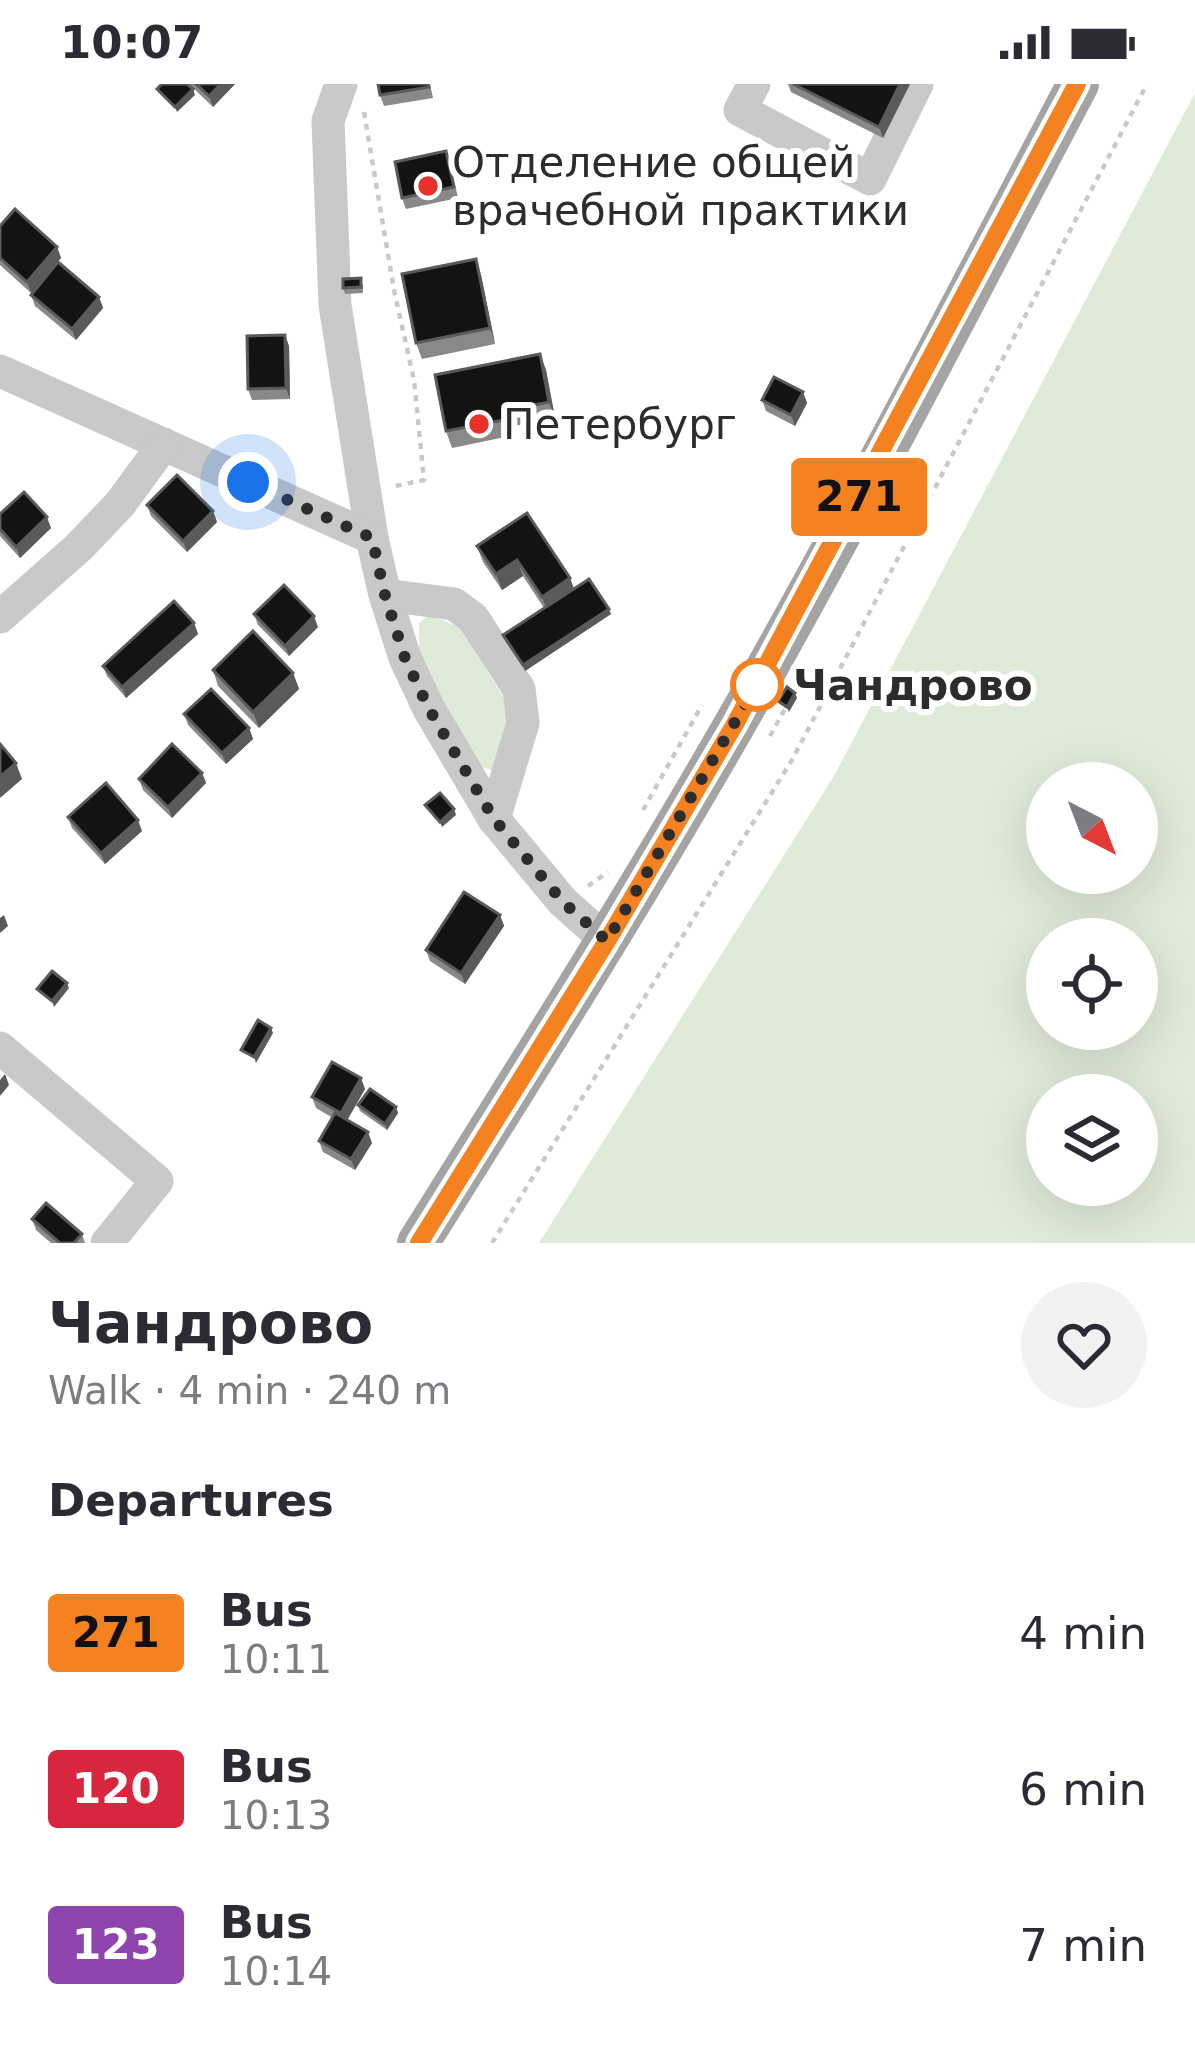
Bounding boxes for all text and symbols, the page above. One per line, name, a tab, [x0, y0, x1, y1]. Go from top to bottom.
text: 10:07	[60, 16, 203, 69]
place label: Отделение общей врачебной практики	[452, 138, 909, 235]
marker: Отделение общей врачебной практики	[415, 173, 441, 199]
place label: Петербург	[503, 400, 737, 449]
marker: Петербург	[466, 411, 492, 437]
your location	[218, 452, 278, 512]
line badge: 271	[790, 458, 928, 536]
text: 271	[815, 472, 903, 521]
marker: Чандрово	[732, 660, 782, 710]
place label: Чандрово	[793, 661, 1033, 710]
north arrow	[1026, 762, 1158, 894]
map controls	[1026, 762, 1158, 1206]
button: locate	[1026, 918, 1158, 1050]
button: layers	[1026, 1074, 1158, 1206]
button: heart	[1021, 1282, 1147, 1408]
text: Чандрово	[48, 1290, 373, 1356]
text: Walk · 4 min · 240 m	[48, 1368, 451, 1413]
text: Departures	[48, 1474, 334, 1527]
text: Bus	[220, 1584, 313, 1637]
text: 4 min	[1019, 1607, 1147, 1660]
text: 271	[72, 1608, 160, 1657]
text: 10:11	[220, 1637, 332, 1682]
text: Bus	[220, 1740, 313, 1793]
text: 6 min	[1019, 1763, 1147, 1816]
text: 120	[72, 1764, 160, 1813]
text: 10:13	[220, 1793, 332, 1838]
text: Bus	[220, 1896, 313, 1949]
text: 7 min	[1019, 1919, 1147, 1972]
text: 123	[72, 1920, 160, 1969]
text: 10:14	[220, 1949, 332, 1994]

